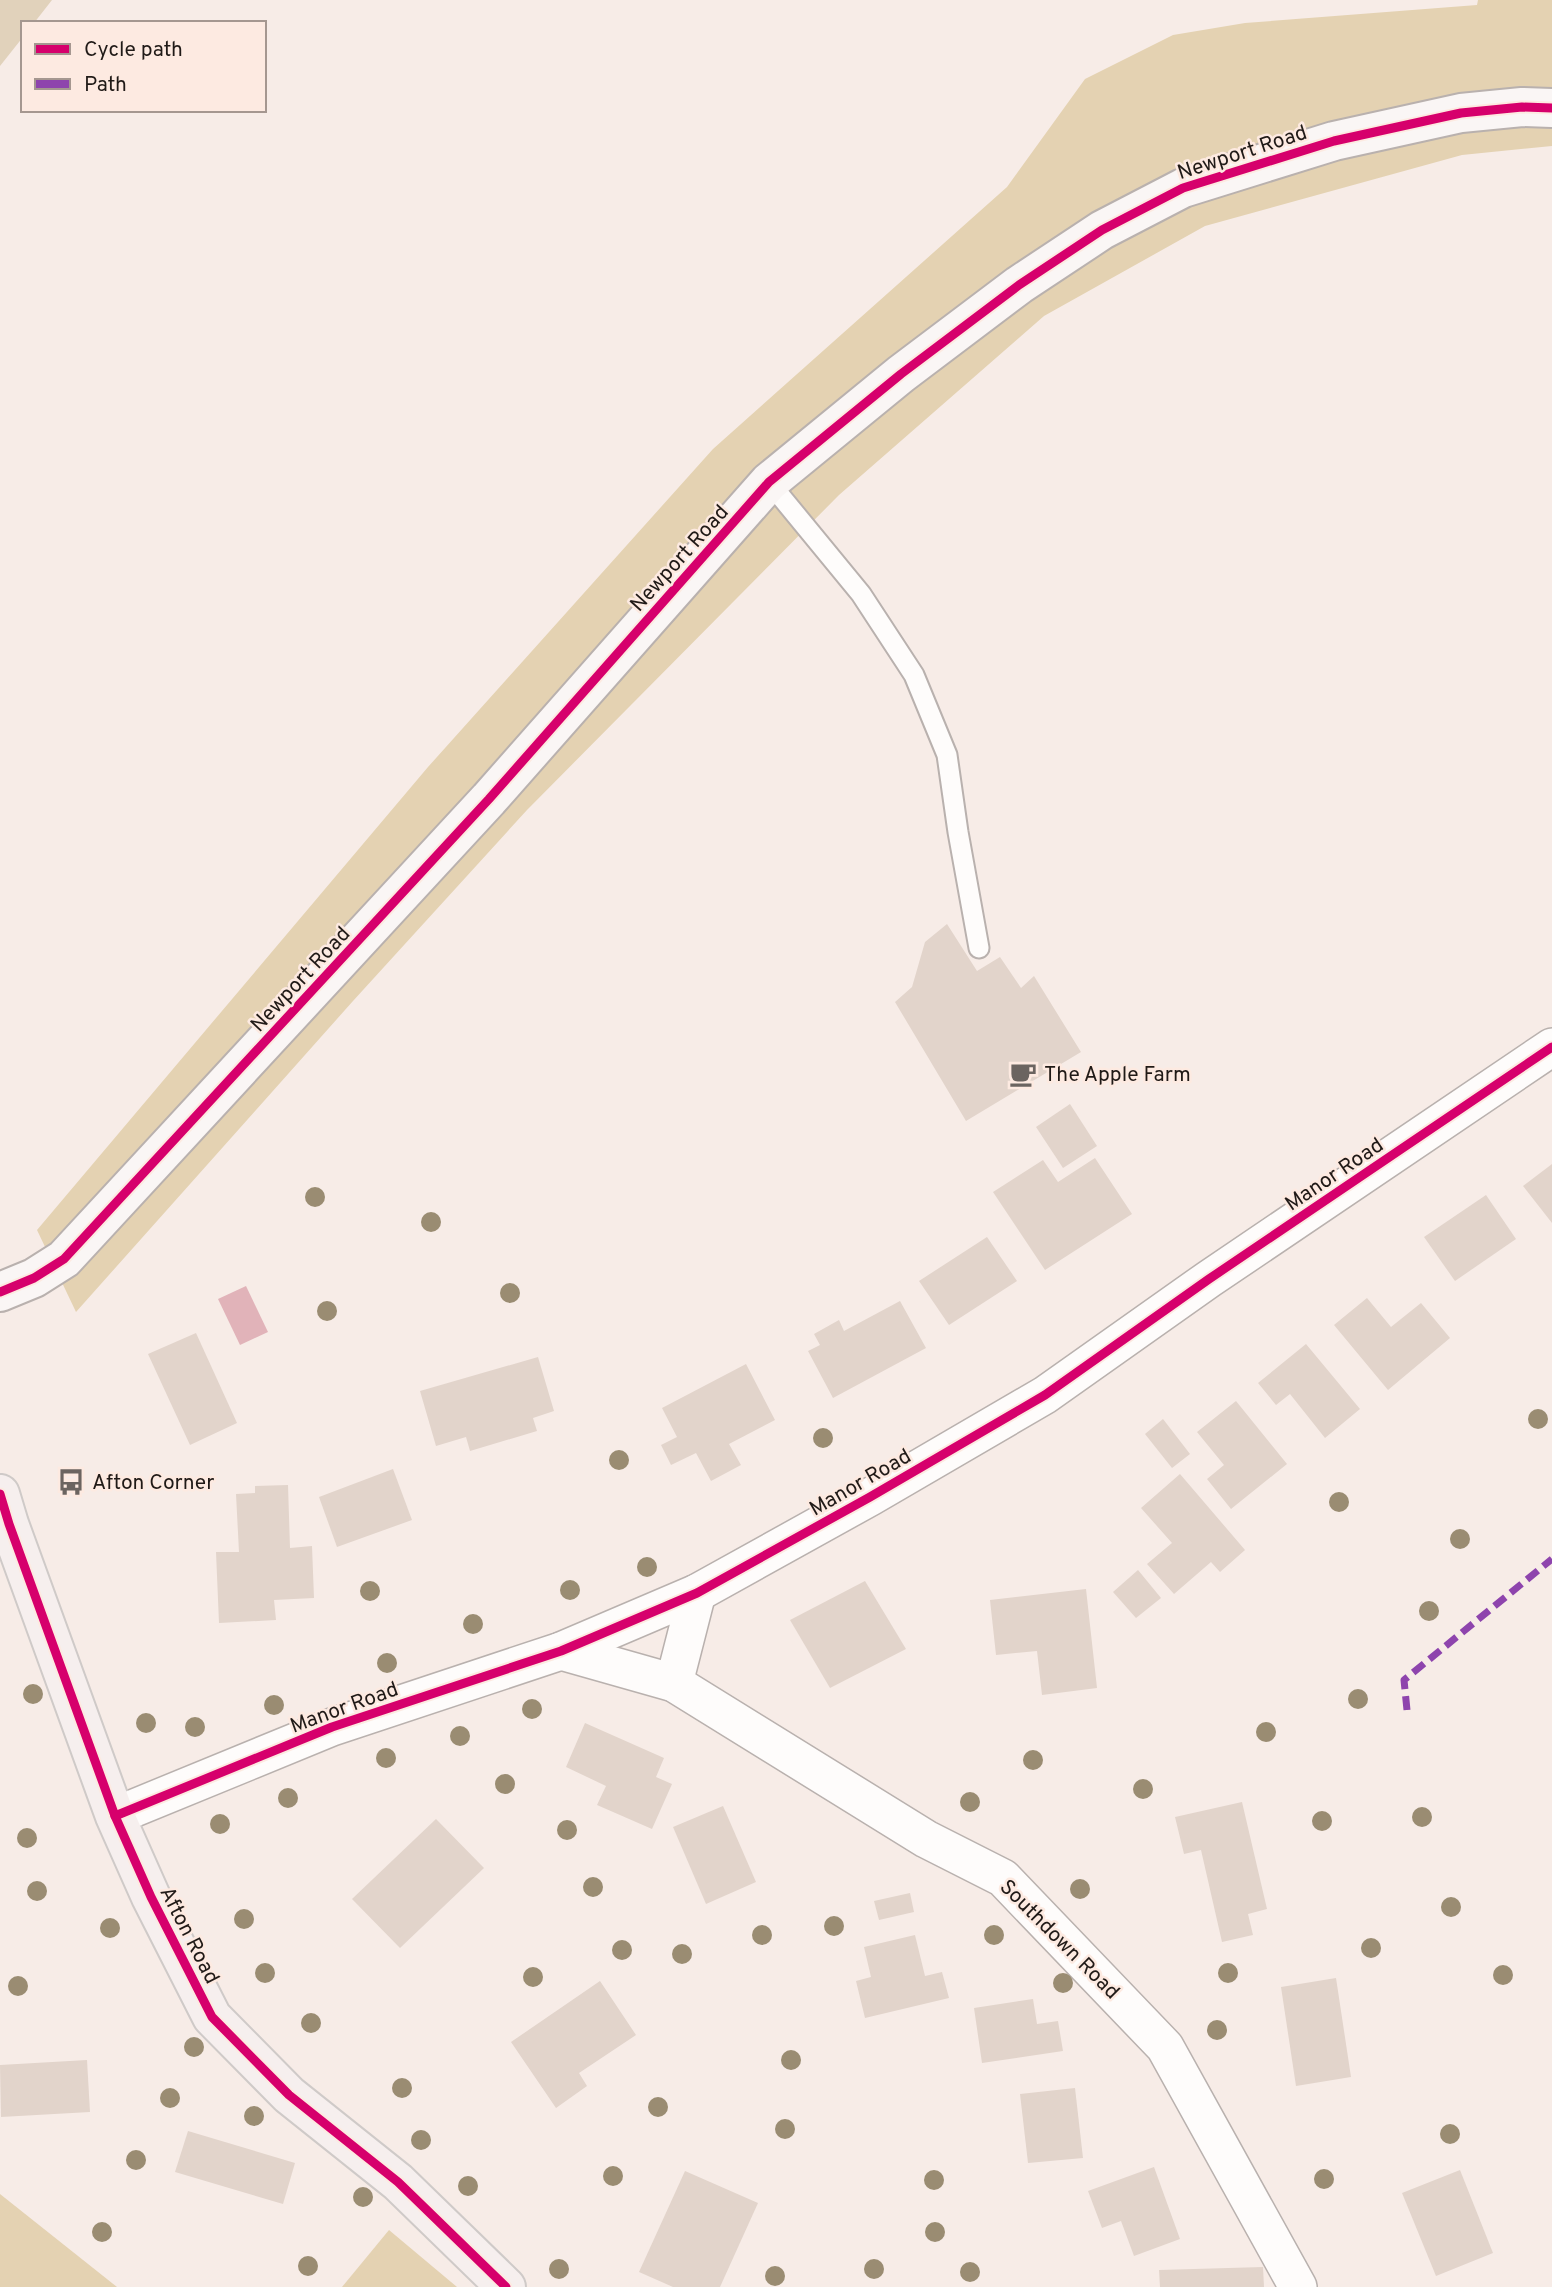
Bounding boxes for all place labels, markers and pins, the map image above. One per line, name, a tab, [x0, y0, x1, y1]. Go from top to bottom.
cafe icon: The Apple Farm	[1008, 1059, 1038, 1089]
place label: The Apple Farm	[1044, 1062, 1191, 1089]
bus stop icon: Afton Corner	[56, 1467, 86, 1497]
place label: Afton Corner	[92, 1470, 215, 1497]

